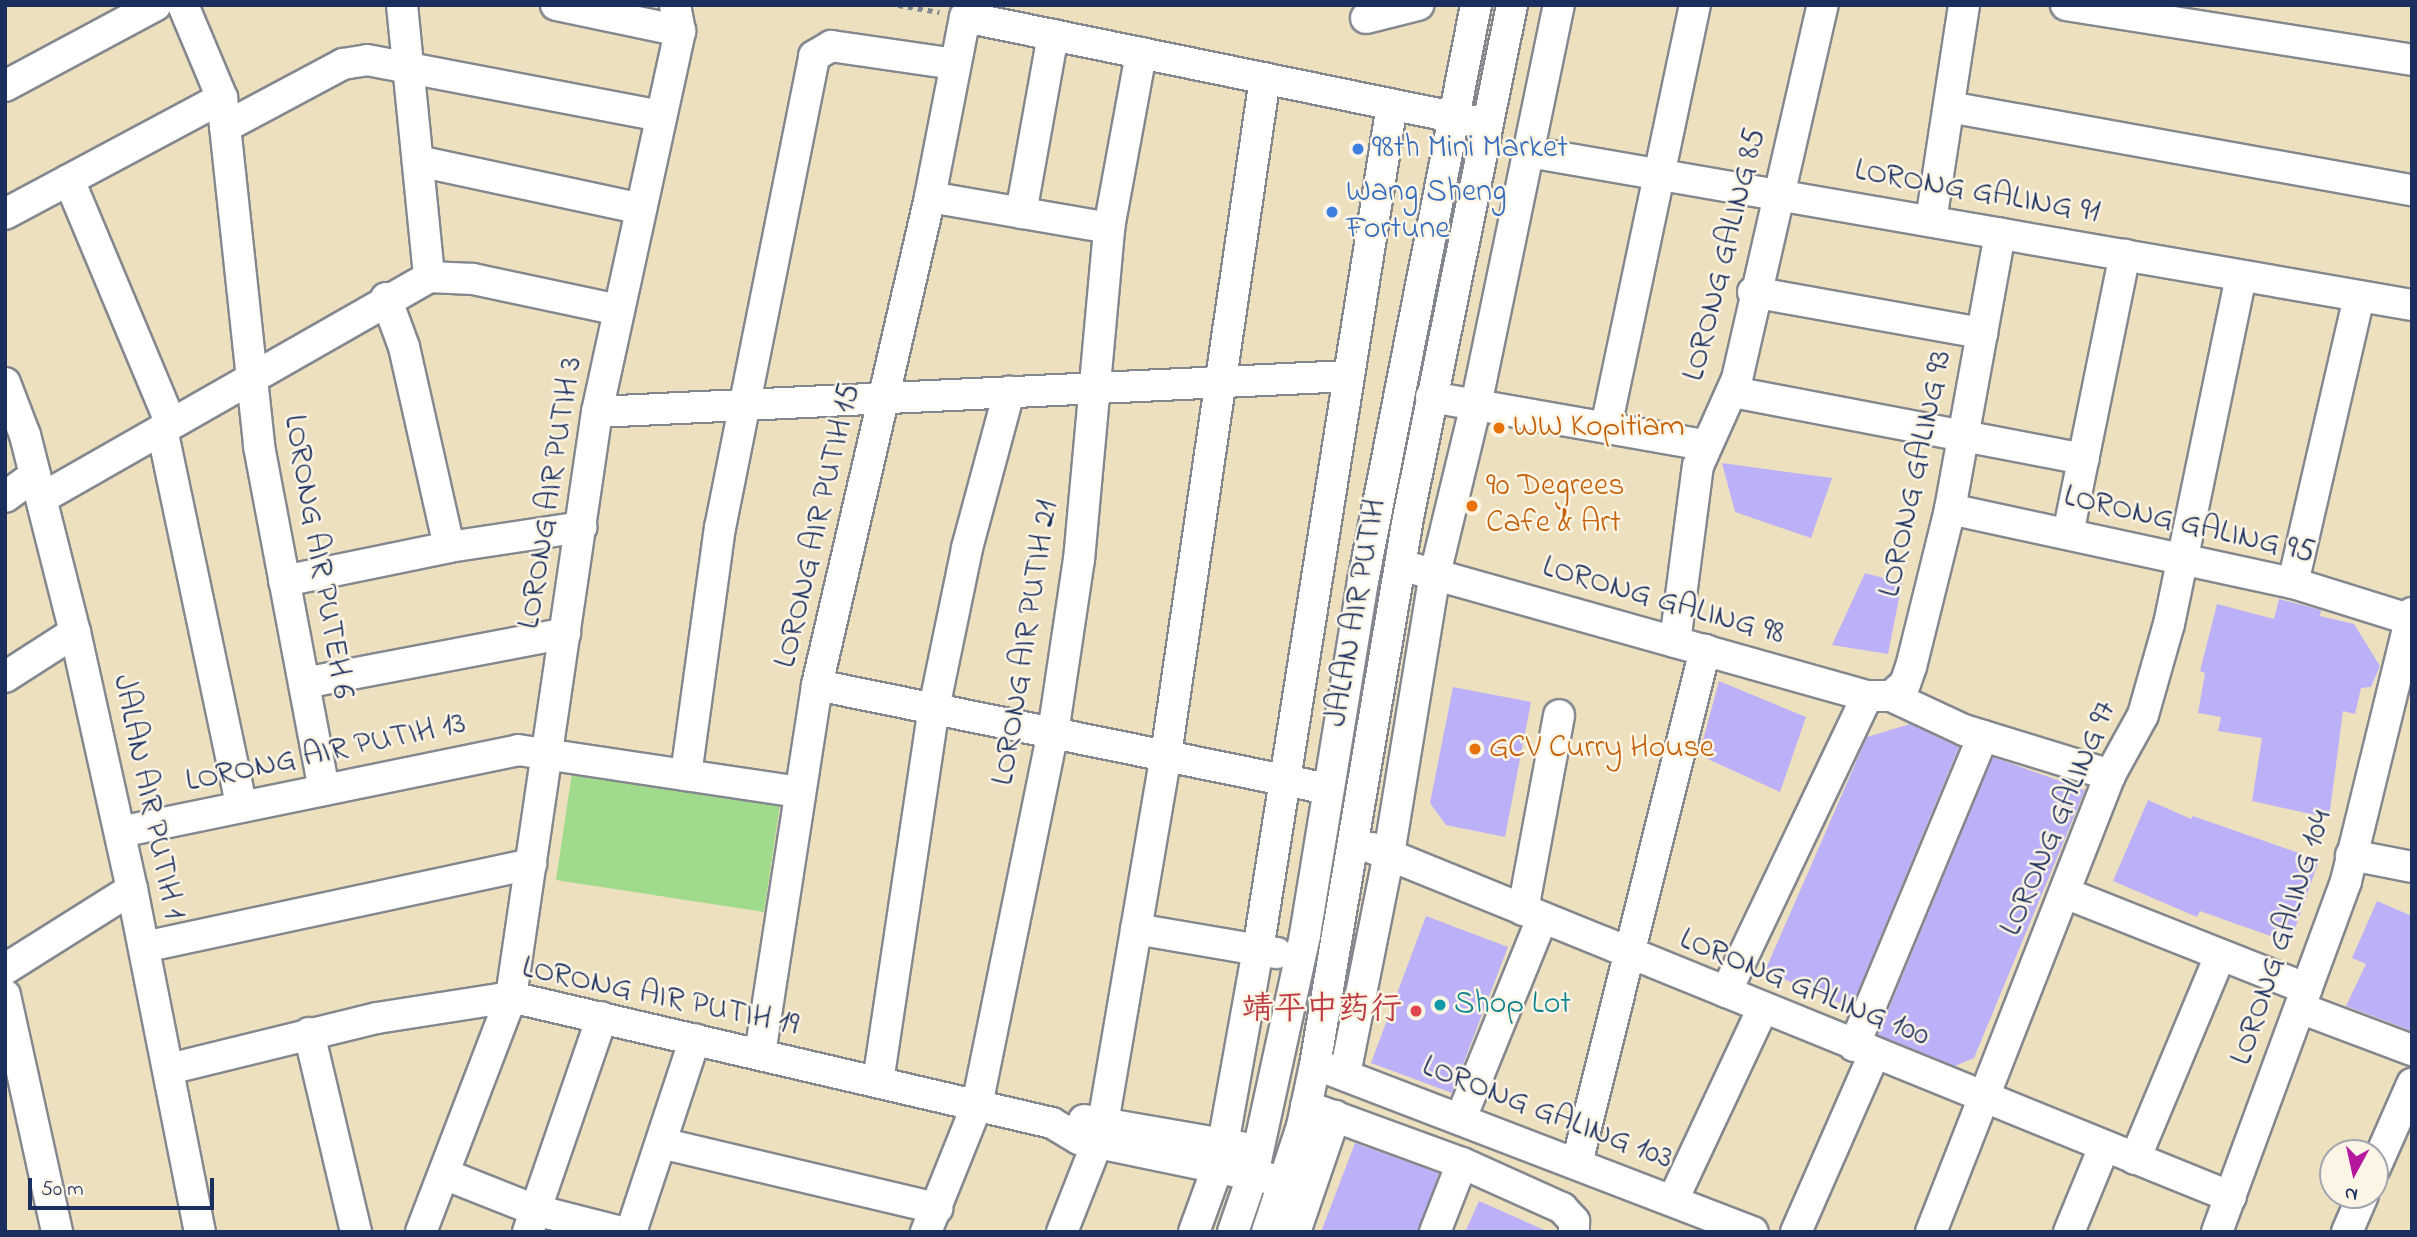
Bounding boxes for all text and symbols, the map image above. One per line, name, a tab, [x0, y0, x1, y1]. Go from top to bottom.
street label: LORONG GALING 85	[1676, 125, 1776, 385]
place label: 98th Mini Market	[1372, 130, 1568, 168]
marker: 98th Mini Market	[1350, 141, 1366, 157]
street label: LORONG GALING 91	[1851, 153, 2103, 233]
place label: Wang Sheng Fortune	[1346, 175, 1507, 250]
marker: Wang Sheng Fortune	[1324, 204, 1340, 220]
street label: LORONG GALING 93	[1872, 347, 1962, 601]
street label: LORONG AIR PUTIH 3	[512, 354, 592, 632]
street label: LORONG AIR PUTIH 15	[768, 380, 870, 672]
place label: WW Kopitiam	[1513, 409, 1685, 447]
street label: LORONG AIR PUTEH 6	[273, 412, 361, 702]
marker: WW Kopitiam	[1491, 420, 1507, 436]
place label: 90 Degrees Cafe & Art	[1486, 469, 1625, 544]
street label: LORONG GALING 95	[2060, 478, 2318, 574]
street label: JALAN AIR PUTIH	[1318, 496, 1396, 730]
street label: LORONG AIR PUTIH 21	[986, 498, 1068, 788]
marker: 90 Degrees Cafe & Art	[1464, 498, 1480, 514]
street label: LORONG GALING 98	[1538, 549, 1788, 655]
street label: JALAN AIR PUTIH 1	[102, 671, 192, 923]
street label: LORONG GALING 97	[1993, 696, 2127, 942]
street label: LORONG AIR PUTIH 13	[183, 706, 469, 802]
place label: GCV Curry House	[1489, 730, 1714, 768]
marker: GCV Curry House	[1467, 741, 1483, 757]
street label: LORONG GALING 104	[2224, 806, 2342, 1070]
street label: LORONG GALING 100	[1673, 921, 1935, 1057]
street label: LORONG AIR PUTIH 19	[518, 950, 802, 1046]
place label: Shop Lot	[1454, 986, 1571, 1024]
place label: 靖平中药行	[1242, 992, 1402, 1030]
marker: Shop Lot	[1432, 997, 1448, 1013]
marker: 靖平中药行	[1408, 1003, 1424, 1019]
street label: LORONG GALING 103	[1416, 1048, 1678, 1180]
north arrow	[2319, 1139, 2389, 1209]
scale bar	[32, 1164, 217, 1208]
text: 50 m	[41, 1175, 84, 1205]
text: N	[2343, 1179, 2360, 1208]

